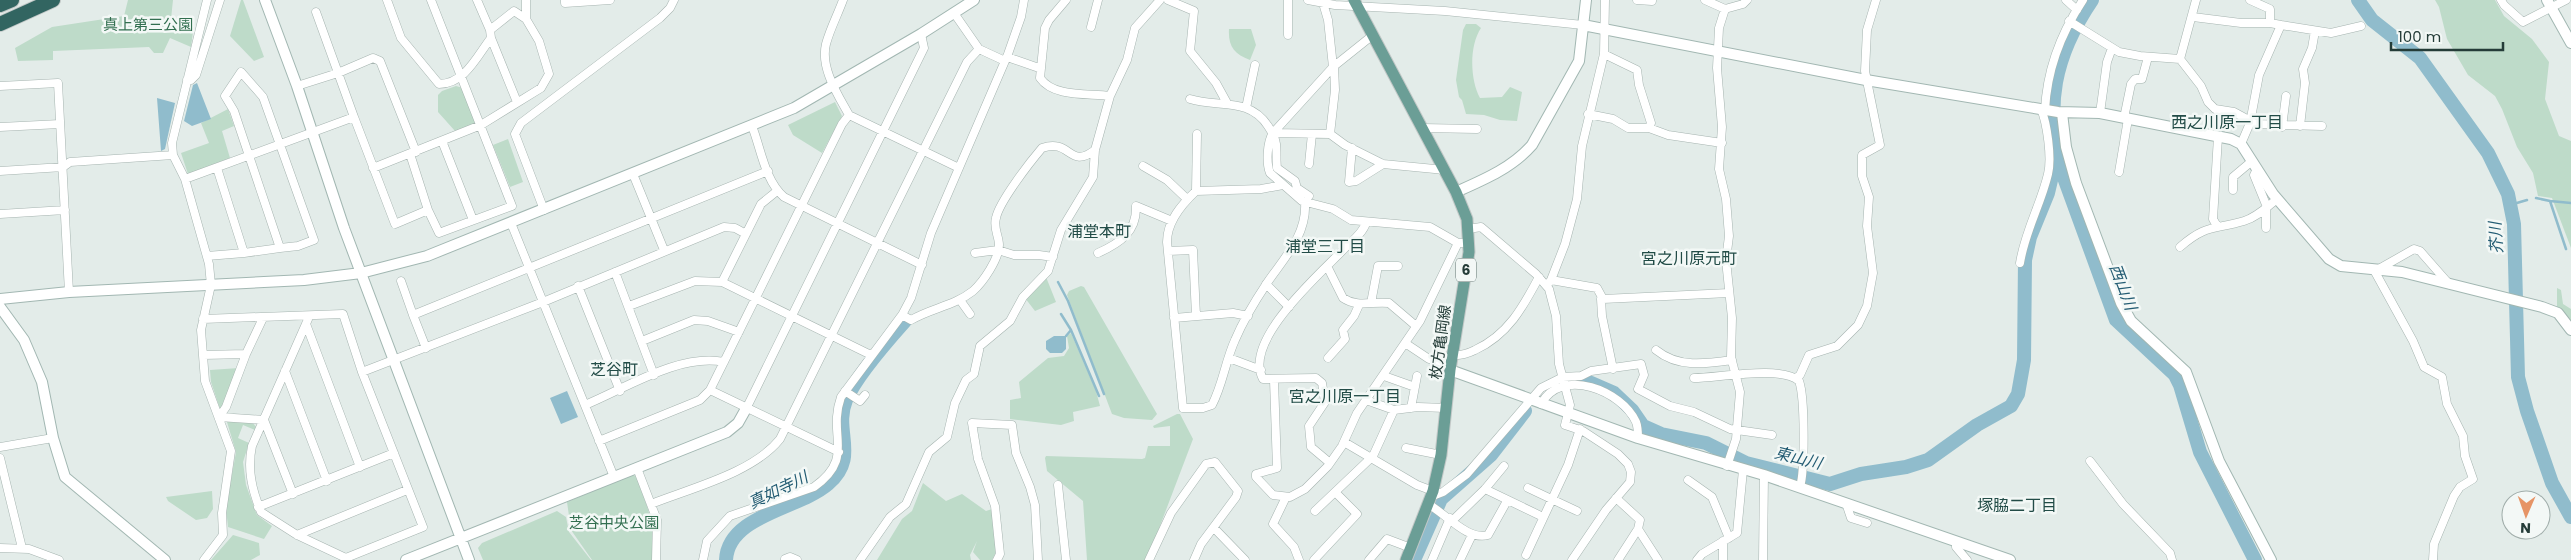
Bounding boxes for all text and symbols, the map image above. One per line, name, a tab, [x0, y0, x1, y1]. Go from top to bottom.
park label: 真上第三公園	[103, 14, 193, 35]
scale bar	[2391, 20, 2504, 52]
text: 100 m	[2398, 26, 2441, 47]
district label: 西之川原一丁目	[2171, 111, 2283, 134]
water label: 芥川	[2483, 219, 2509, 255]
district label: 浦堂本町	[1067, 220, 1131, 243]
district label: 浦堂三丁目	[1285, 235, 1365, 258]
district label: 宮之川原元町	[1641, 247, 1737, 270]
road number: 6	[1456, 258, 1476, 282]
water label: 西山川	[2104, 260, 2143, 315]
street label: 枚方亀岡線	[1424, 303, 1456, 381]
district label: 芝谷町	[590, 358, 638, 381]
district label: 宮之川原一丁目	[1289, 385, 1401, 408]
water label: 東山川	[1772, 441, 1826, 475]
water label: 真如寺川	[744, 465, 814, 514]
north arrow	[2501, 490, 2551, 540]
district label: 塚脇二丁目	[1977, 494, 2057, 517]
park label: 芝谷中央公園	[569, 512, 659, 533]
text: N	[2520, 518, 2531, 538]

